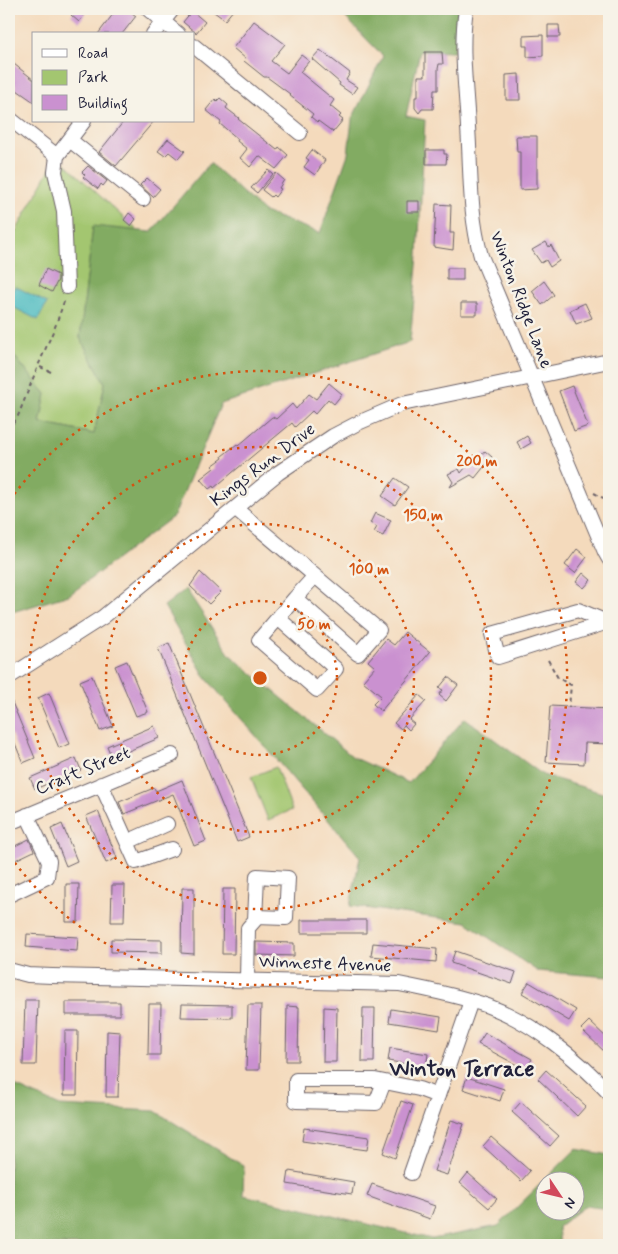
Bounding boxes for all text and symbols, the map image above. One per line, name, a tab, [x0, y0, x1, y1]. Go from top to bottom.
legend	[32, 32, 195, 122]
text: Road	[78, 44, 108, 64]
text: Park	[78, 68, 108, 88]
text: Building	[78, 94, 128, 115]
street label: Winton Ridge Lane	[484, 228, 558, 372]
street label: Kings Run Drive	[206, 418, 321, 513]
text: 200 m	[457, 452, 498, 472]
text: 150 m	[403, 506, 443, 526]
text: 100 m	[349, 560, 389, 580]
text: 50 m	[297, 615, 331, 635]
centre of rings	[251, 669, 269, 687]
street label: Craft Street	[32, 741, 134, 801]
street label: Winneste Avenue	[258, 950, 392, 978]
district label: Winton Terrace	[389, 1056, 534, 1084]
north arrow	[536, 1172, 586, 1222]
text: N	[560, 1194, 580, 1212]

